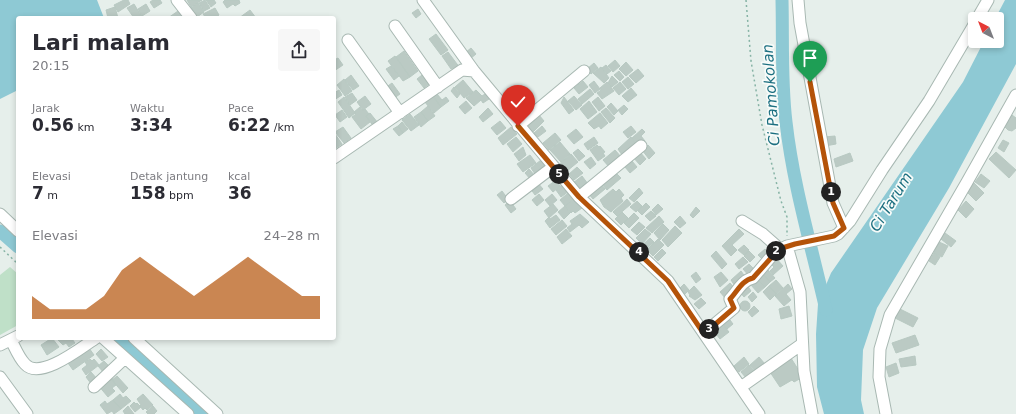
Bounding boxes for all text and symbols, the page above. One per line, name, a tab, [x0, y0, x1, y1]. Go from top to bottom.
north arrow	[968, 12, 1004, 48]
map controls	[968, 12, 1004, 48]
button: share	[278, 29, 320, 71]
text: Lari malam	[32, 30, 170, 55]
pin	[793, 41, 827, 82]
water label: Ci Pamokolan	[758, 43, 784, 147]
icon: arrive	[799, 47, 821, 69]
text: 20:15	[32, 58, 69, 73]
pin	[501, 85, 535, 126]
icon: check	[507, 91, 529, 113]
text: Jarak	[32, 102, 60, 115]
text: Waktu	[130, 102, 165, 115]
text: Pace	[228, 102, 254, 115]
text: 0.56	[32, 115, 74, 135]
text: 3:34	[130, 115, 172, 135]
text: 6:22	[228, 115, 270, 135]
text: km	[74, 121, 95, 134]
text: /km	[270, 121, 295, 134]
pin: 5	[549, 164, 569, 184]
text: 5	[555, 167, 563, 180]
water label: Ci Tarum	[866, 169, 916, 235]
text: Elevasi	[32, 170, 71, 183]
text: Detak jantung	[130, 170, 208, 183]
text: kcal	[228, 170, 250, 183]
pin: 1	[821, 182, 841, 202]
text: 7	[32, 183, 44, 203]
text: 158	[130, 183, 166, 203]
text: 36	[228, 183, 252, 203]
text: 1	[827, 185, 835, 198]
text: m	[44, 189, 58, 202]
text: bpm	[166, 189, 194, 202]
text: Elevasi	[32, 228, 78, 243]
text: 24–28 m	[264, 228, 320, 243]
pin: 2	[766, 241, 786, 261]
pin: 4	[629, 242, 649, 262]
text: 2	[772, 244, 780, 257]
text: 4	[635, 245, 643, 258]
pin: 3	[699, 319, 719, 339]
text: 3	[705, 322, 713, 335]

